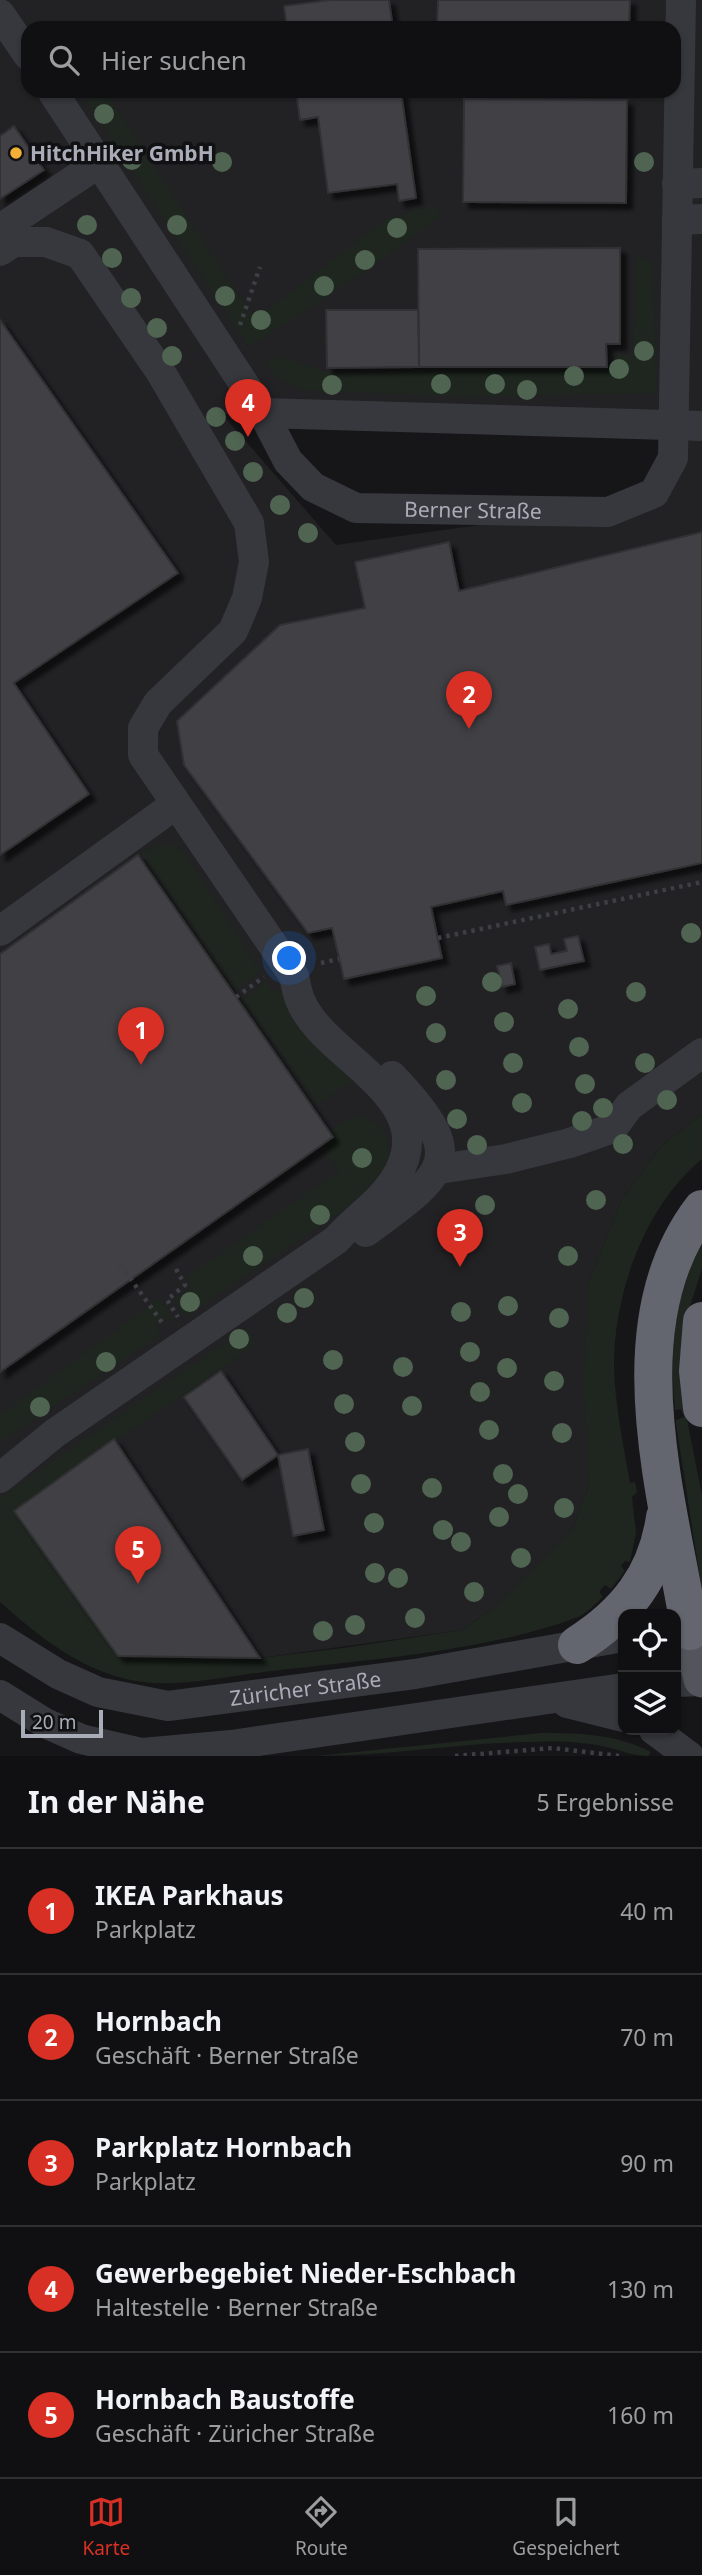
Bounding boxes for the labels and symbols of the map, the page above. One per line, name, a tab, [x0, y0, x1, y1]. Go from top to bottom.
place label: HitchHiker GmbH	[30, 139, 214, 167]
marker: HitchHiker GmbH	[8, 145, 24, 161]
pin: 4	[225, 379, 271, 437]
street label: Berner Straße	[404, 495, 542, 525]
pin: 2	[446, 671, 492, 729]
your location	[272, 941, 306, 975]
pin: 1	[118, 1007, 164, 1065]
pin: 3	[437, 1209, 483, 1267]
pin: 5	[115, 1526, 161, 1584]
street label: Züricher Straße	[228, 1665, 383, 1712]
scale bar	[21, 1707, 103, 1739]

